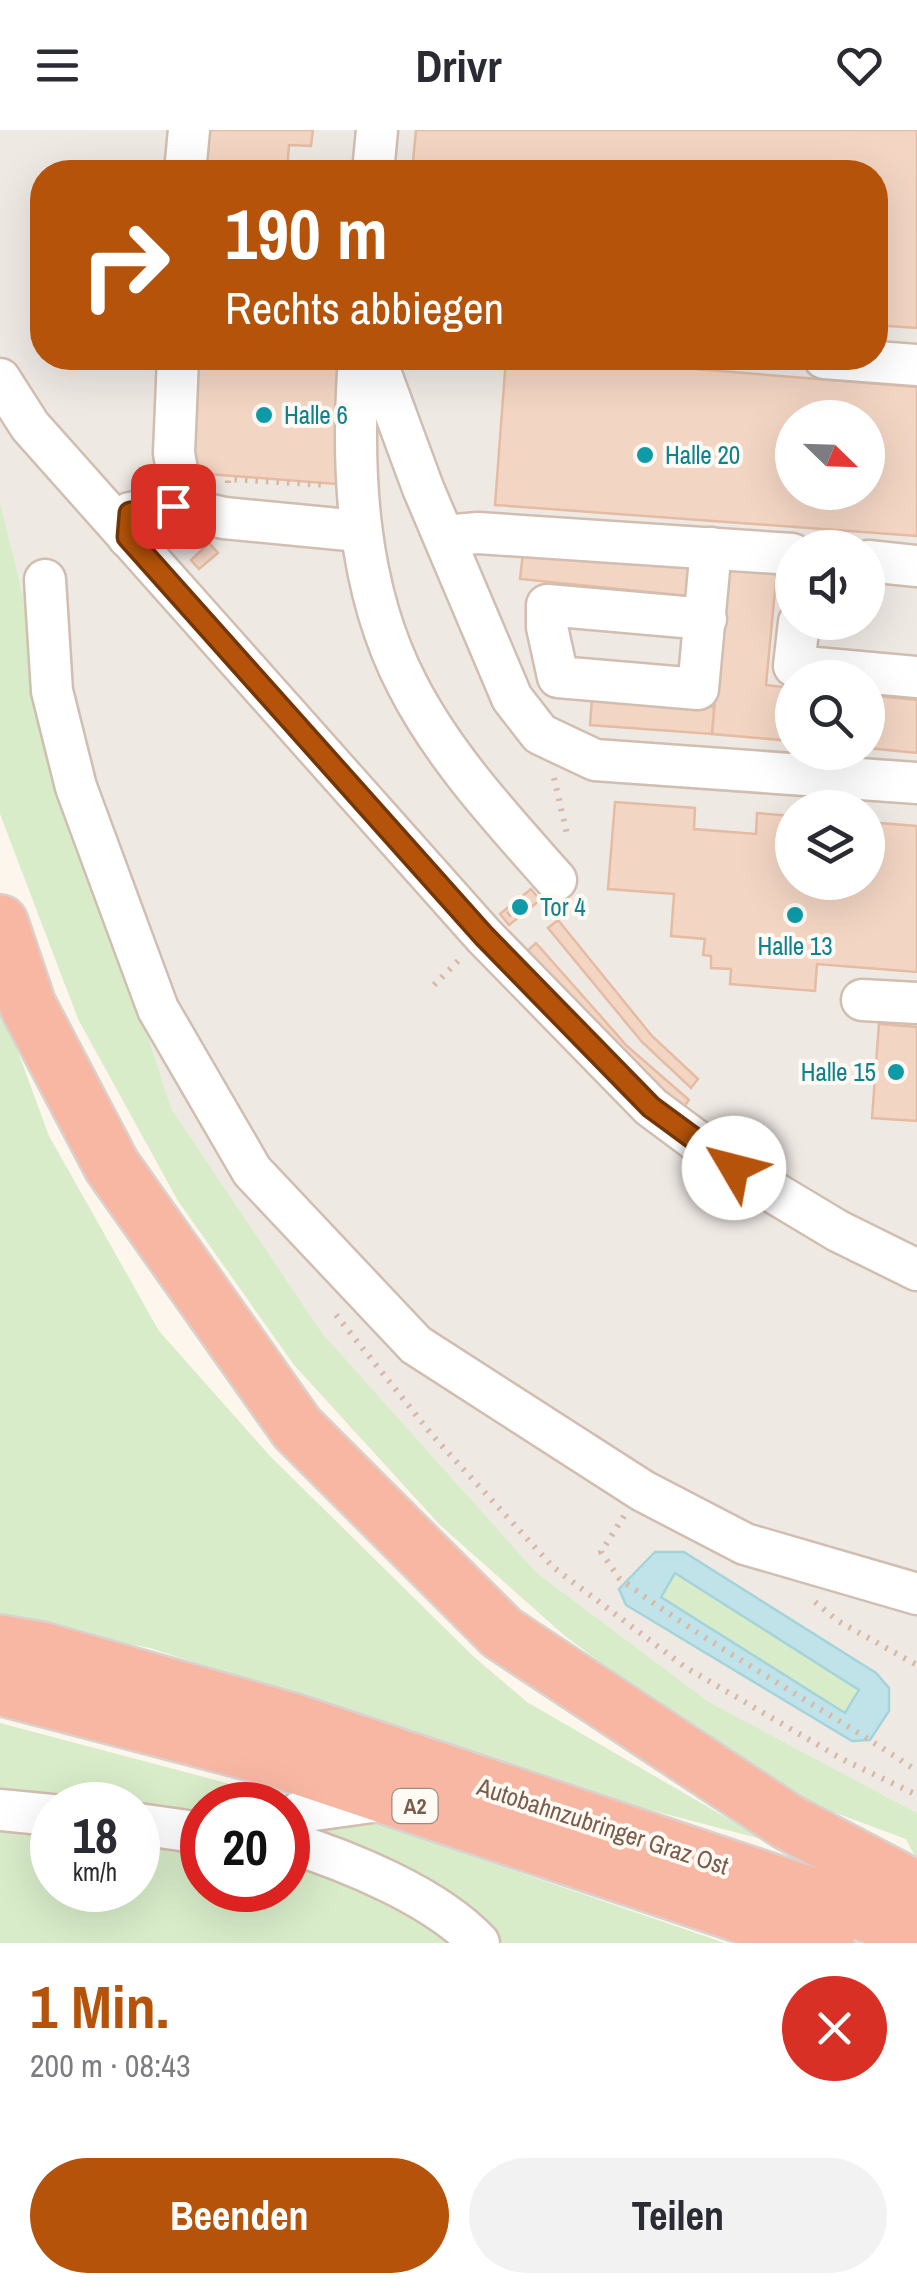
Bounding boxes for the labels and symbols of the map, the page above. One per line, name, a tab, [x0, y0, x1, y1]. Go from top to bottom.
place label: Halle 6	[284, 398, 348, 432]
north arrow	[775, 400, 885, 510]
marker: Halle 6	[253, 404, 275, 426]
place label: Halle 20	[665, 438, 740, 472]
marker: Halle 20	[634, 444, 656, 466]
pin	[131, 464, 216, 549]
place label: Tor 4	[540, 890, 586, 924]
marker: Tor 4	[509, 896, 531, 918]
marker: Halle 13	[784, 904, 806, 926]
place label: Halle 13	[757, 929, 833, 963]
place label: Halle 15	[801, 1055, 876, 1089]
marker: Halle 15	[885, 1061, 907, 1083]
position arrow	[682, 1116, 786, 1220]
street label: Autobahnzubringer Graz Ost	[472, 1769, 733, 1883]
speed limit sign: 20	[180, 1782, 310, 1912]
road number: A2	[392, 1789, 438, 1823]

